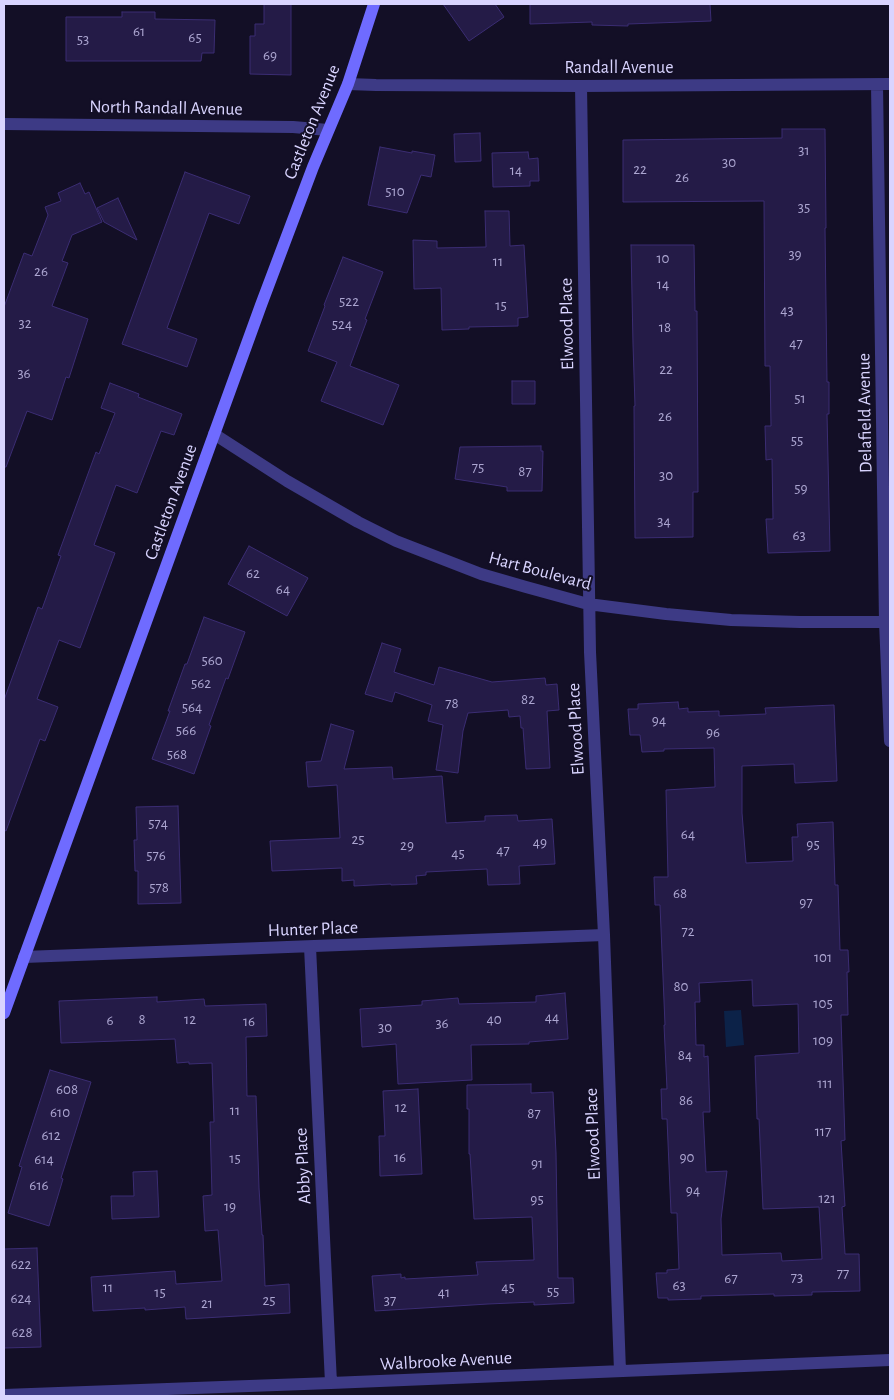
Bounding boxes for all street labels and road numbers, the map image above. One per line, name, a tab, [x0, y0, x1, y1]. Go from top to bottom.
street label: Randall Avenue	[564, 57, 674, 79]
street label: Castleton Avenue	[279, 62, 345, 182]
street label: North Randall Avenue	[89, 96, 243, 120]
street label: Elwood Place	[555, 278, 579, 370]
street label: Delafield Avenue	[853, 353, 877, 473]
street label: Castleton Avenue	[140, 441, 202, 563]
street label: Hart Boulevard	[486, 547, 594, 595]
street label: Elwood Place	[563, 682, 589, 776]
street label: Hunter Place	[267, 917, 359, 941]
street label: Elwood Place	[581, 1088, 605, 1180]
street label: Abby Place	[290, 1127, 316, 1205]
street label: Walbrooke Avenue	[379, 1347, 513, 1375]

